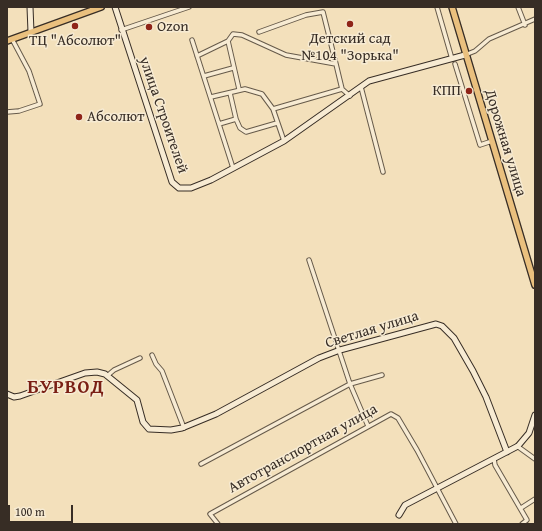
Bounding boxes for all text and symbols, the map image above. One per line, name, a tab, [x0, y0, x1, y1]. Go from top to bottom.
place label: Ozon	[157, 18, 189, 36]
marker: Детский сад №104 "Зорька"	[345, 19, 355, 29]
marker: ТЦ "Абсолют"	[70, 21, 80, 31]
marker: Ozon	[144, 22, 154, 32]
place label: Детский сад №104 "Зорька"	[301, 30, 399, 65]
place label: ТЦ "Абсолют"	[29, 32, 121, 50]
street label: улица Строителей	[135, 54, 191, 176]
place label: КПП	[432, 82, 461, 100]
marker: КПП	[464, 86, 474, 96]
street label: Дорожная улица	[480, 87, 530, 199]
place label: Абсолют	[87, 108, 144, 126]
marker: Абсолют	[74, 112, 84, 122]
street label: Светлая улица	[323, 307, 421, 353]
district label: БУРВОД	[27, 377, 105, 399]
street label: Автотранспортная улица	[225, 400, 381, 498]
scale bar	[10, 497, 75, 523]
text: 100 m	[15, 503, 45, 520]

